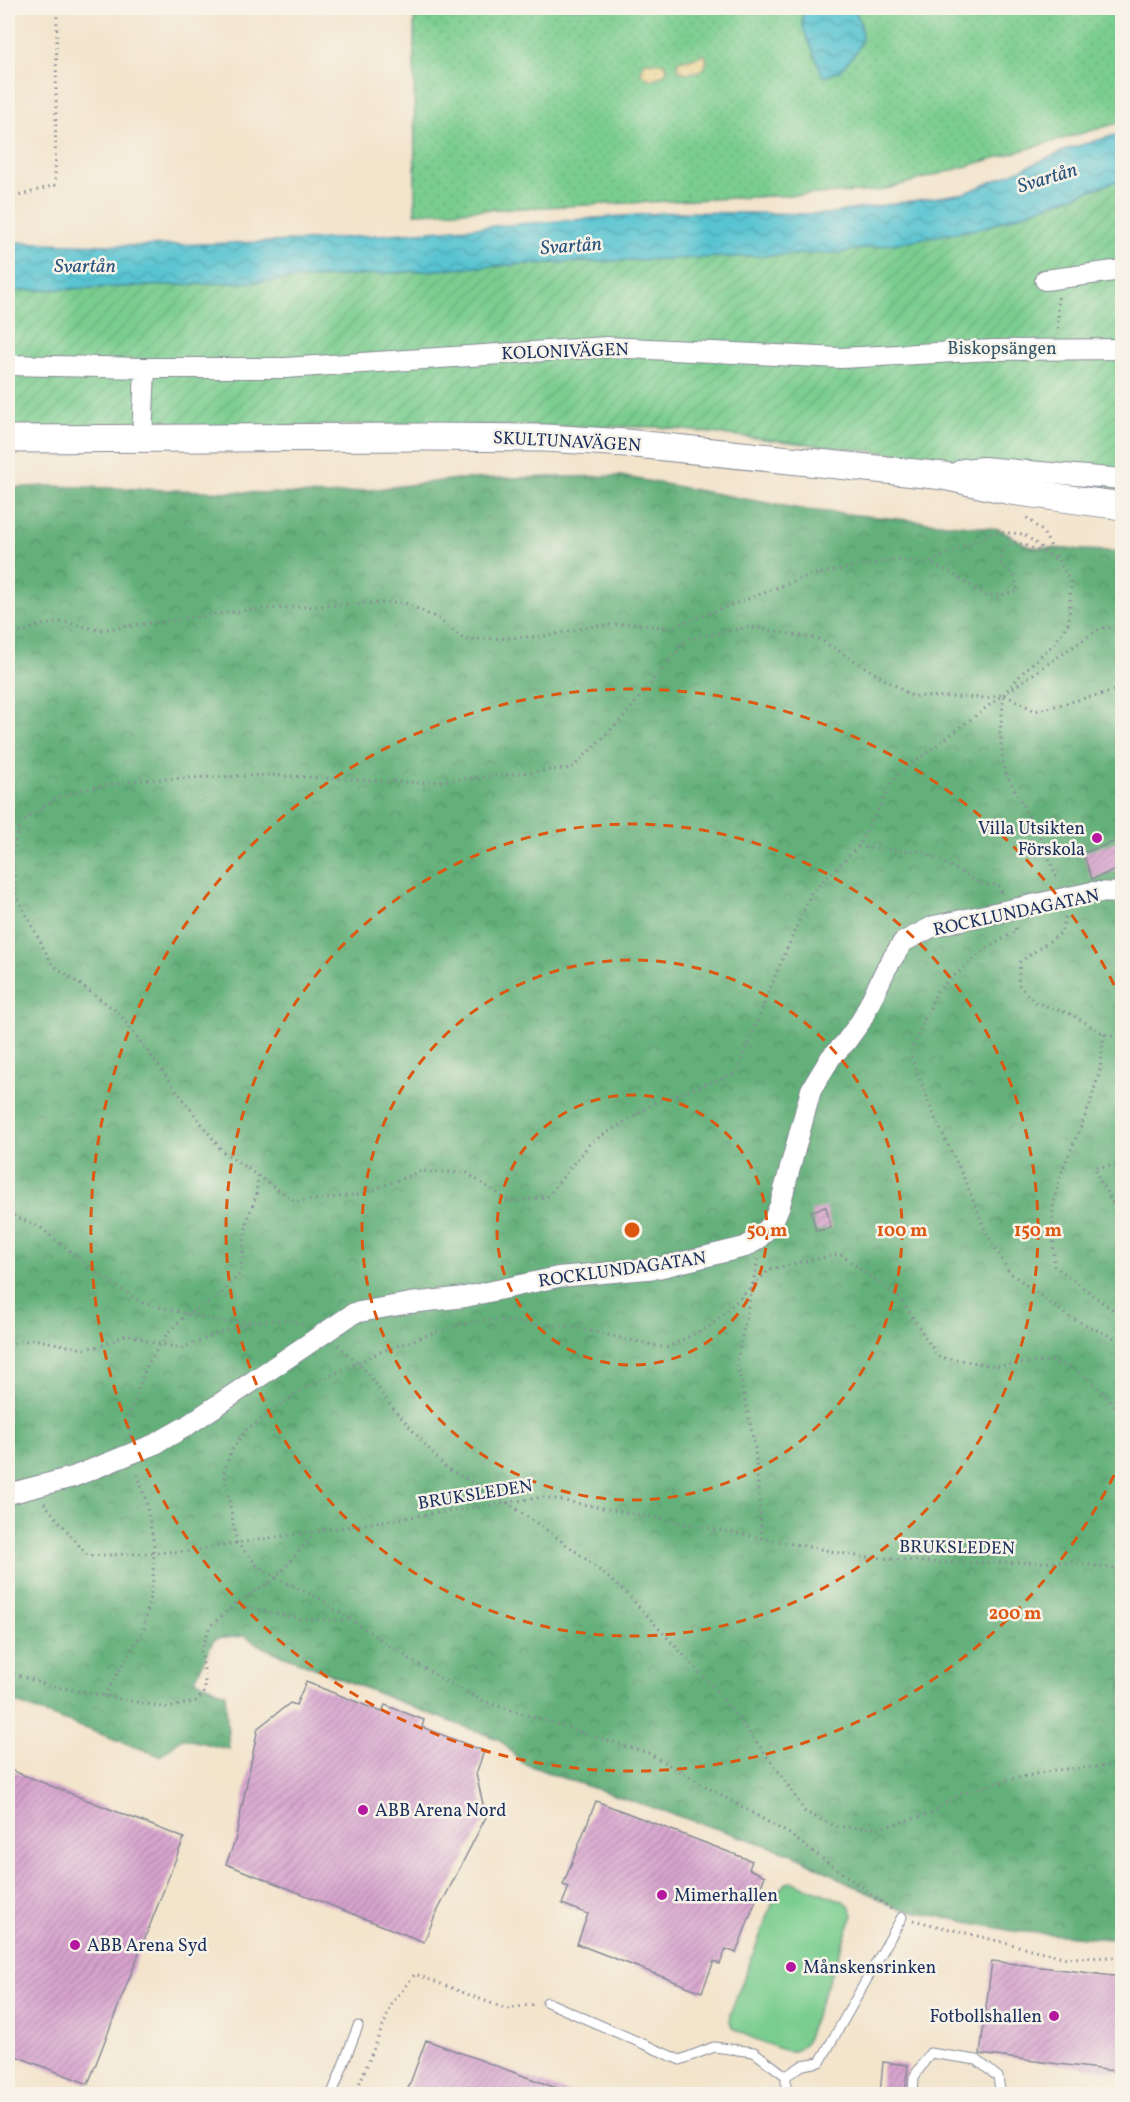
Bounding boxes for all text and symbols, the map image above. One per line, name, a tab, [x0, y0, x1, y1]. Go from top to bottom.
water label: Svartån	[1014, 157, 1081, 201]
water label: Svartån	[539, 231, 603, 263]
water label: Svartån	[54, 253, 116, 281]
park label: Biskopsängen	[947, 337, 1057, 362]
street label: KOLONIVÄGEN	[501, 338, 629, 367]
street label: SKULTUNAVÄGEN	[492, 426, 642, 459]
place label: Villa Utsikten Förskola	[978, 817, 1085, 863]
marker: Villa Utsikten Förskola	[1090, 831, 1104, 845]
street label: ROCKLUNDAGATAN	[931, 884, 1102, 943]
text: 50 m	[747, 1219, 787, 1244]
text: 100 m	[877, 1219, 927, 1244]
text: 150 m	[1014, 1219, 1062, 1244]
centre of rings	[622, 1220, 642, 1240]
street label: ROCKLUNDAGATAN	[537, 1246, 708, 1295]
street label: BRUKSLEDEN	[416, 1474, 534, 1517]
street label: BRUKSLEDEN	[899, 1535, 1015, 1562]
text: 200 m	[989, 1602, 1041, 1627]
place label: ABB Arena Nord	[375, 1799, 506, 1824]
marker: ABB Arena Nord	[356, 1803, 370, 1817]
place label: Mimerhallen	[674, 1884, 778, 1909]
marker: Mimerhallen	[655, 1888, 669, 1902]
place label: ABB Arena Syd	[87, 1934, 207, 1959]
marker: ABB Arena Syd	[68, 1938, 82, 1952]
place label: Månskensrinken	[803, 1956, 936, 1981]
marker: Månskensrinken	[784, 1960, 798, 1974]
place label: Fotbollshallen	[929, 2005, 1042, 2030]
marker: Fotbollshallen	[1047, 2009, 1061, 2023]

